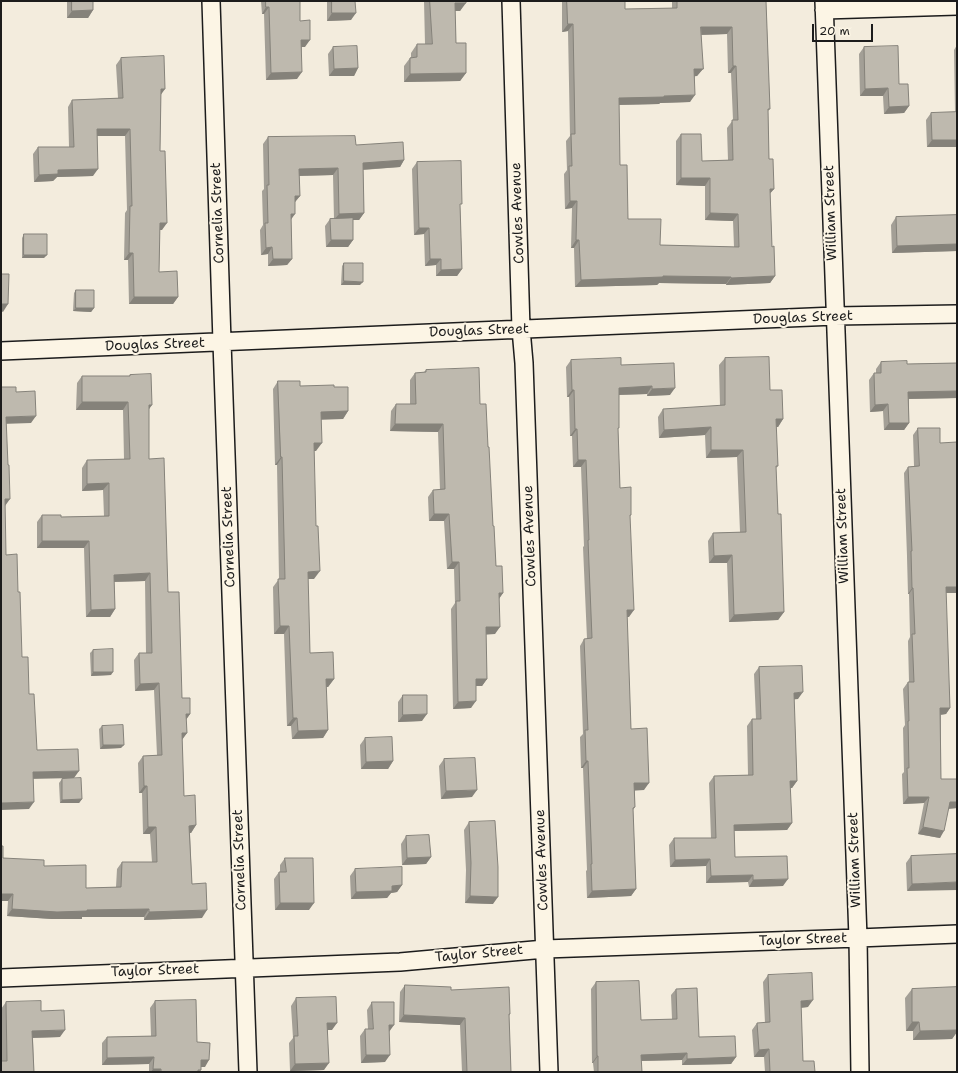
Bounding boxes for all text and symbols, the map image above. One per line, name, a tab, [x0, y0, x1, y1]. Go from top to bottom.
scale bar	[814, 16, 875, 42]
text: 20 m	[819, 23, 850, 39]
street label: Cornelia Street	[208, 162, 228, 264]
street label: Cowles Avenue	[508, 162, 528, 264]
street label: William Street	[821, 165, 841, 261]
street label: Douglas Street	[753, 308, 853, 328]
street label: Douglas Street	[429, 321, 529, 341]
street label: Douglas Street	[105, 335, 205, 355]
street label: Cowles Avenue	[520, 485, 540, 587]
street label: Cornelia Street	[219, 486, 239, 588]
street label: William Street	[833, 488, 853, 584]
street label: Cornelia Street	[230, 809, 250, 911]
street label: Cowles Avenue	[532, 809, 552, 911]
street label: William Street	[845, 812, 865, 908]
street label: Taylor Street	[759, 930, 847, 950]
street label: Taylor Street	[434, 942, 524, 966]
street label: Taylor Street	[111, 961, 199, 981]

